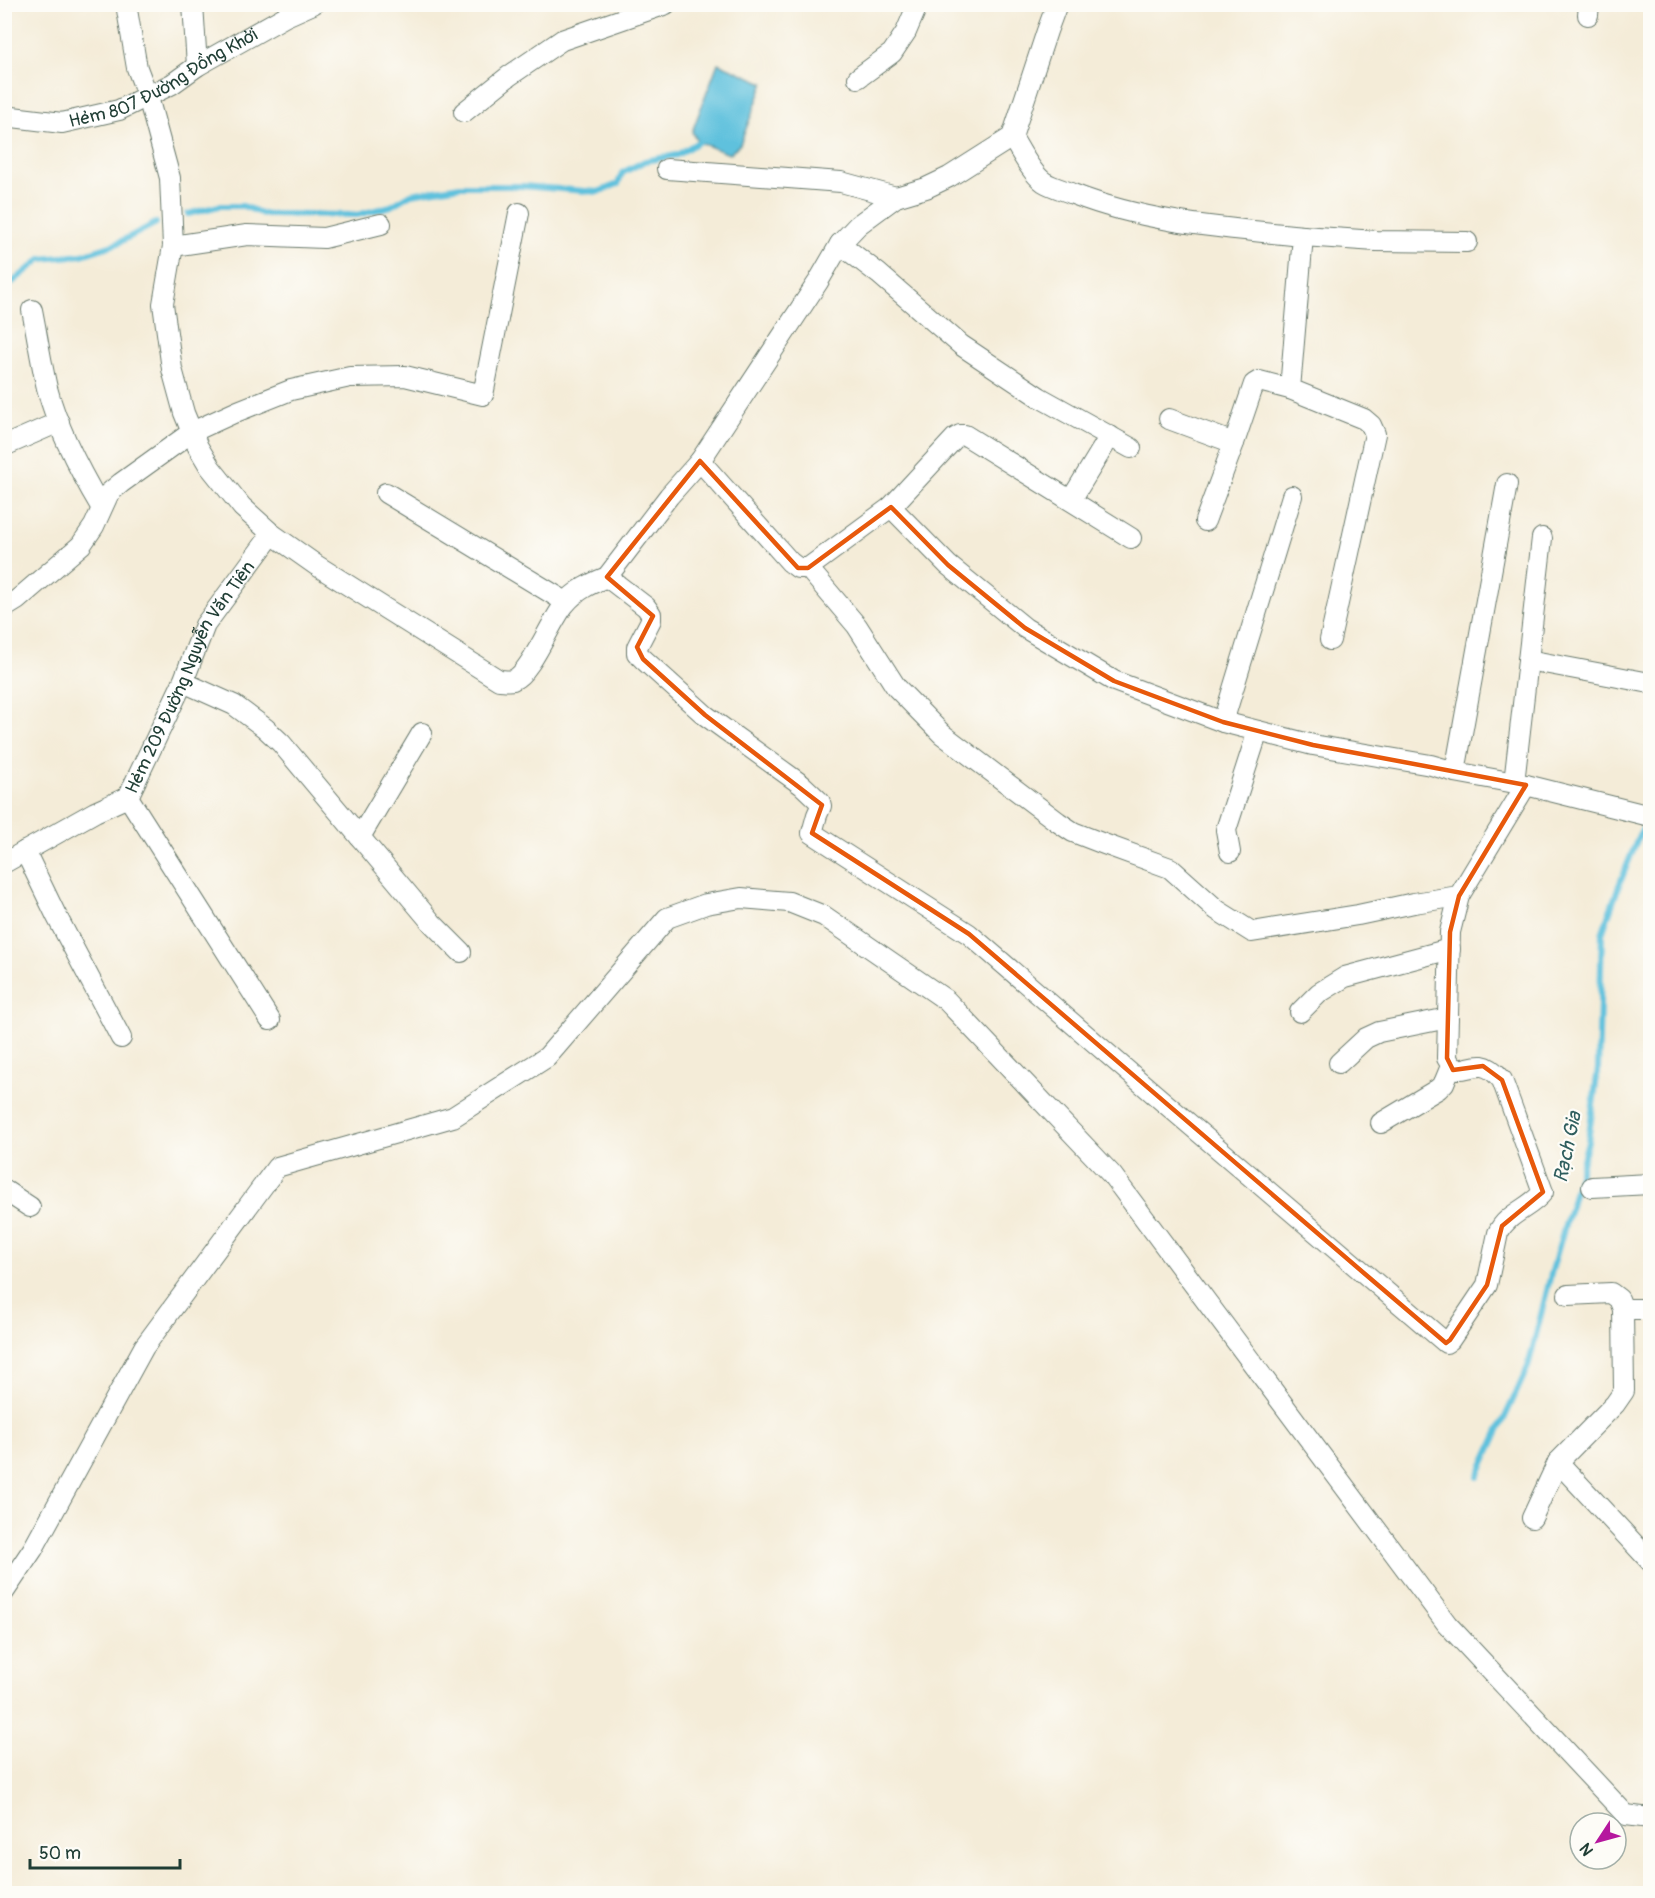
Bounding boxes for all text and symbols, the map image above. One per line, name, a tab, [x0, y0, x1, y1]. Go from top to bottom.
street label: Hẻm 807 Đường Đồng Khởi	[67, 23, 262, 133]
street label: Hẻm 209 Đường Nguyễn Văn Tiên	[120, 557, 260, 797]
water label: Rạch Gia	[1548, 1108, 1588, 1185]
north arrow	[1568, 1811, 1628, 1871]
scale bar	[30, 1832, 180, 1870]
text: N	[1575, 1839, 1598, 1859]
text: 50 m	[39, 1842, 81, 1865]

